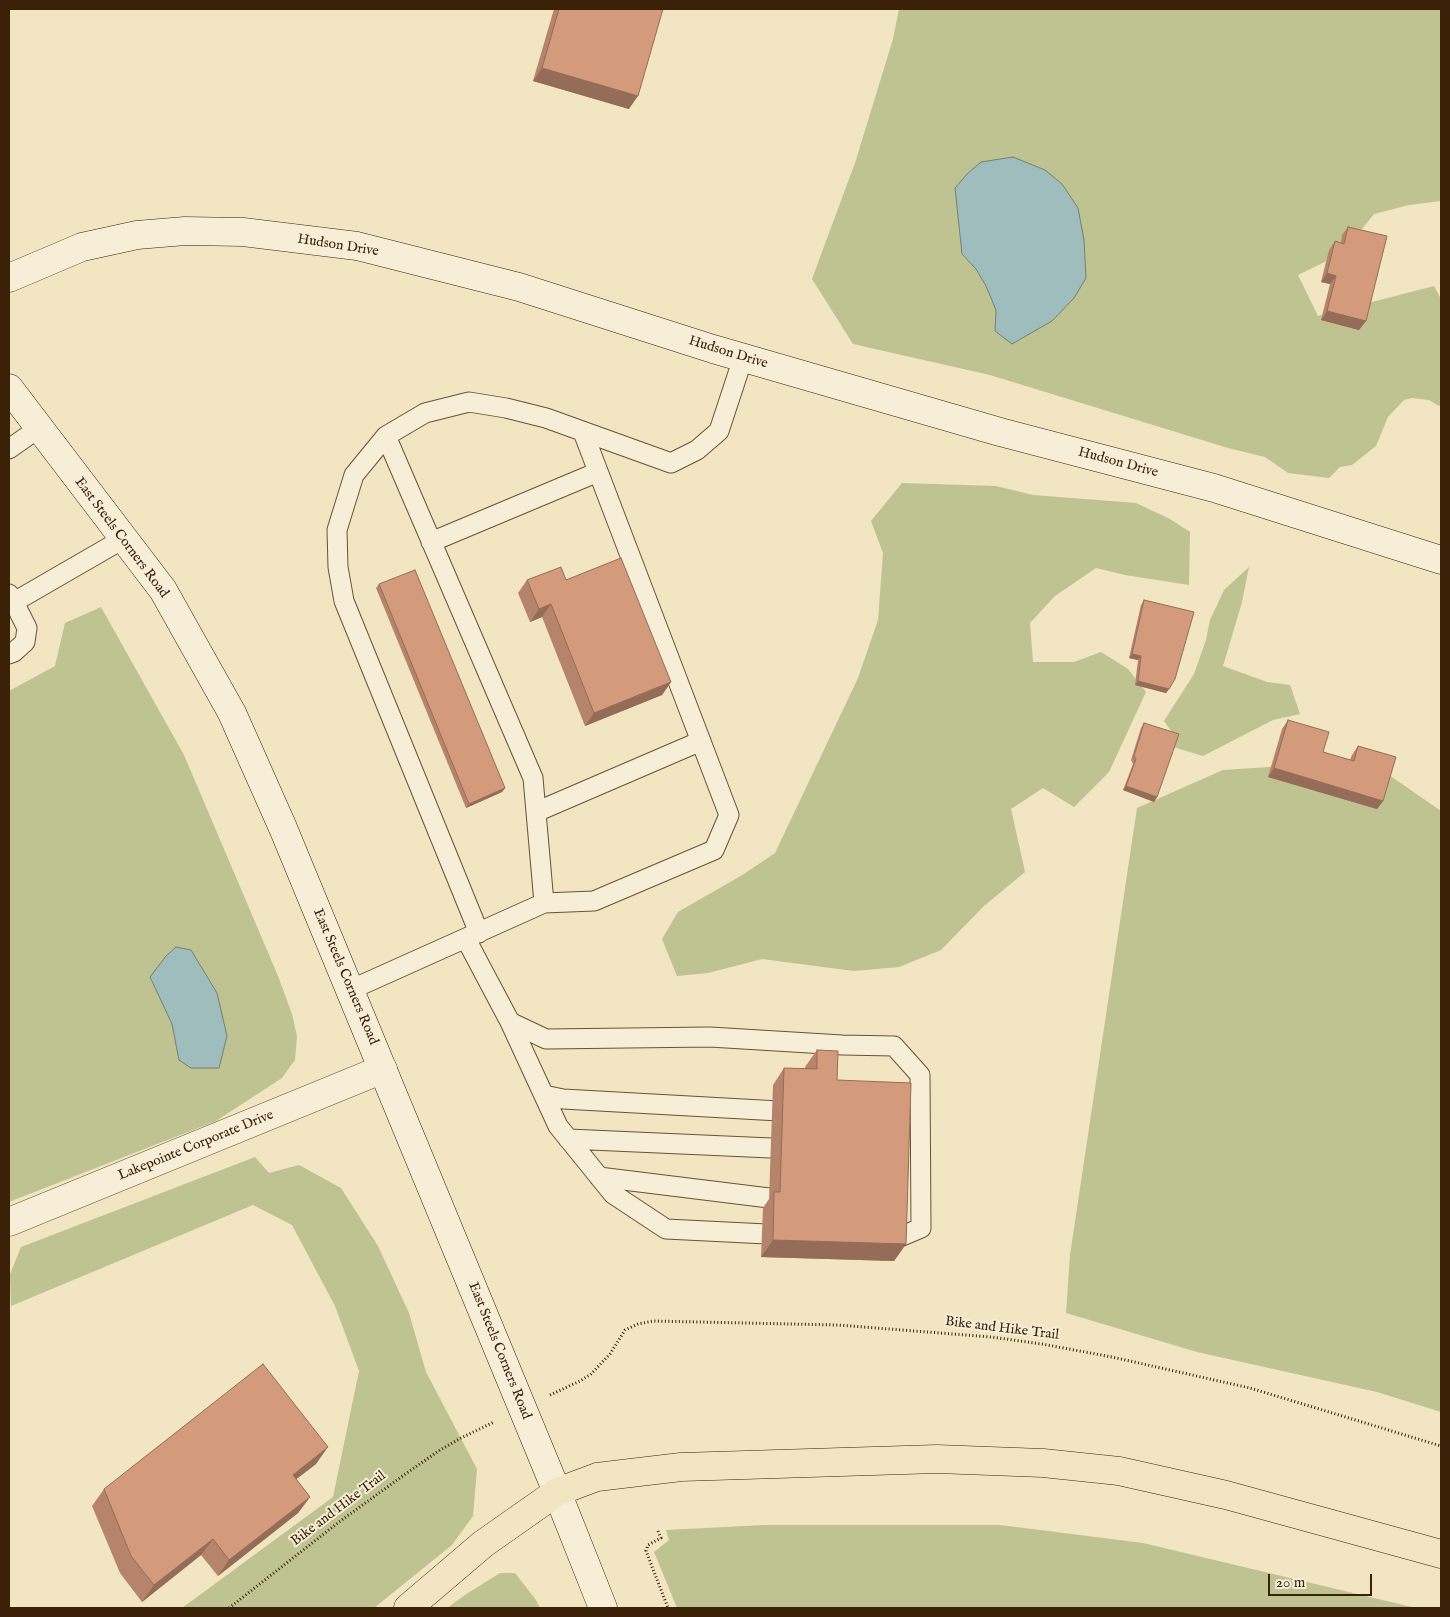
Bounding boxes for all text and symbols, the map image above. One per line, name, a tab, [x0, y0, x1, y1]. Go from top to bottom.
street label: Hudson Drive	[296, 231, 380, 261]
street label: Hudson Drive	[686, 333, 770, 373]
street label: Hudson Drive	[1076, 444, 1160, 482]
street label: East Steels Corners Road	[70, 474, 172, 602]
street label: East Steels Corners Road	[309, 906, 381, 1048]
street label: Lakepointe Corporate Drive	[116, 1107, 276, 1185]
street label: East Steels Corners Road	[464, 1280, 534, 1422]
street label: Bike and Hike Trail	[944, 1314, 1060, 1344]
street label: Bike and Hike Trail	[288, 1468, 390, 1550]
scale bar	[1270, 1564, 1374, 1596]
text: 20 m	[1276, 1573, 1305, 1592]

